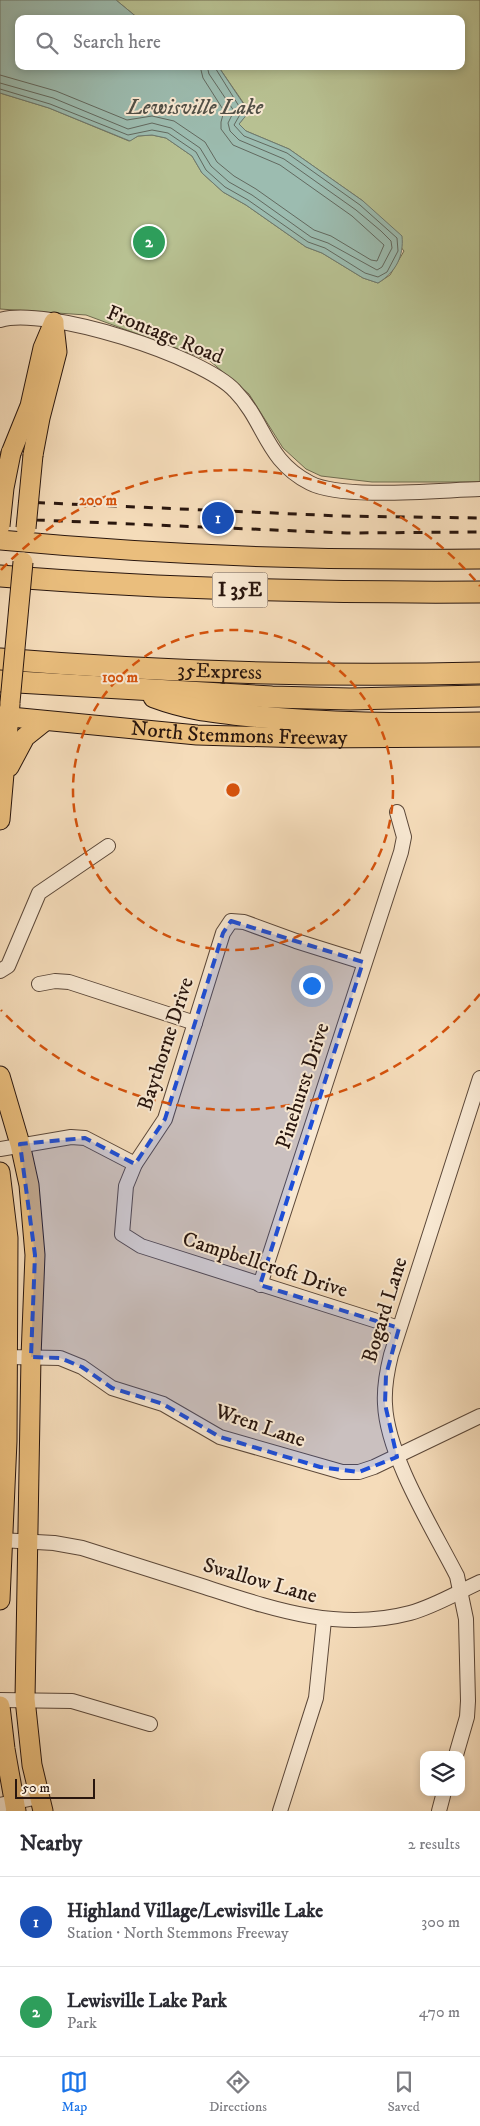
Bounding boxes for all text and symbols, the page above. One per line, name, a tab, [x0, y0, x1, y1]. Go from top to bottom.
search box	[15, 15, 465, 70]
icon: search	[33, 29, 61, 57]
text: Search here	[73, 31, 161, 54]
water label: Lewisville Lake	[125, 94, 264, 121]
pin: 2	[133, 223, 165, 261]
street label: Frontage Road	[103, 300, 227, 370]
text: 200 m	[79, 491, 118, 510]
pin: 1	[202, 499, 234, 537]
road number: I 35E	[212, 572, 268, 608]
street label: 35Express	[177, 657, 262, 686]
text: 100 m	[102, 668, 139, 687]
street label: North Stemmons Freeway	[130, 716, 349, 751]
centre of rings	[224, 781, 242, 799]
your location	[299, 973, 325, 999]
street label: Baythorne Drive	[132, 974, 200, 1114]
street label: Pinehurst Drive	[270, 1019, 336, 1152]
street label: Campbellcroft Drive	[179, 1226, 351, 1304]
street label: Bogard Lane	[357, 1254, 413, 1366]
street label: Wren Lane	[211, 1398, 309, 1454]
street label: Swallow Lane	[200, 1552, 320, 1610]
map controls	[420, 1751, 465, 1796]
button: layers	[420, 1751, 465, 1796]
scale bar	[15, 1776, 95, 1799]
text: 50 m	[22, 1779, 50, 1797]
text: Nearby	[20, 1831, 82, 1857]
text: 2 results	[408, 1834, 460, 1854]
text: Highland Village/Lewisville Lake	[67, 1900, 323, 1923]
text: 1	[33, 1912, 39, 1932]
text: 300 m	[421, 1912, 460, 1932]
text: Station · North Stemmons Freeway	[67, 1923, 289, 1943]
text: Lewisville Lake Park	[67, 1990, 227, 2013]
text: 2	[32, 2002, 40, 2022]
text: 470 m	[419, 2002, 460, 2022]
text: Park	[67, 2013, 97, 2033]
tab: Map	[60, 2068, 88, 2116]
tab: Directions	[209, 2068, 267, 2116]
tab: Saved	[388, 2068, 420, 2116]

